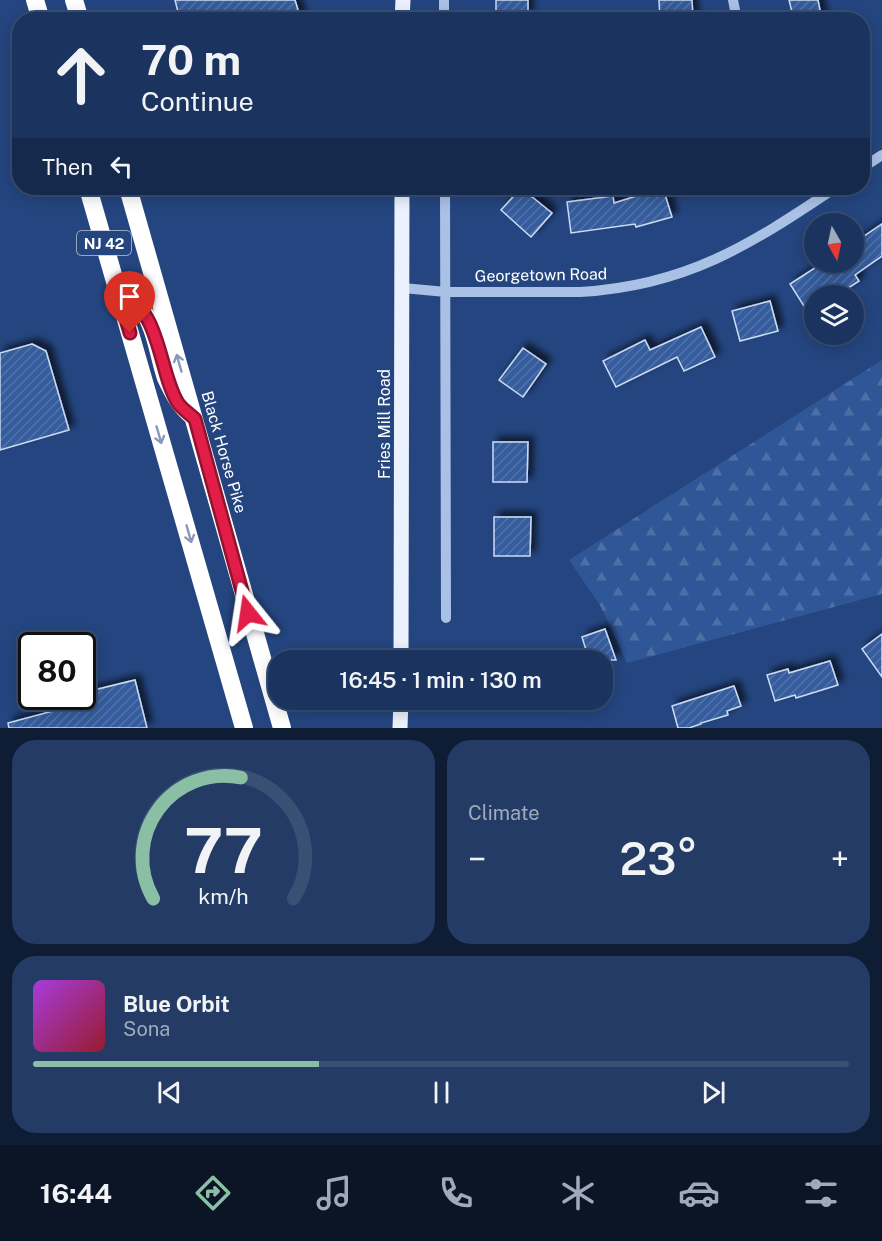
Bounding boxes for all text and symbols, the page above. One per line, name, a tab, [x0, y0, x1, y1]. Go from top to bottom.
text: 70 m	[141, 35, 241, 84]
icon: ahead	[42, 36, 120, 114]
text: Continue	[141, 85, 254, 117]
icon: left	[105, 150, 138, 183]
text: Then	[42, 154, 93, 180]
north arrow	[804, 213, 864, 273]
map controls	[804, 213, 864, 345]
road number: NJ 42	[77, 231, 131, 255]
street label: Georgetown Road	[475, 264, 607, 286]
pin	[104, 271, 155, 333]
icon: arrive	[113, 280, 146, 313]
button: layers	[804, 285, 864, 345]
one-way arrow	[173, 354, 184, 373]
street label: Fries Mill Road	[375, 369, 394, 479]
street label: Black Horse Pike	[197, 389, 251, 515]
one-way arrow	[154, 425, 165, 444]
one-way arrow	[184, 525, 195, 544]
position arrow	[216, 581, 280, 645]
speed limit sign: 80	[18, 632, 96, 710]
text: 16:45 · 1 min · 130 m	[339, 667, 542, 693]
text: Climate	[468, 801, 540, 825]
text: 77	[184, 814, 263, 887]
text: 23°	[619, 832, 698, 885]
text: −	[468, 840, 486, 878]
text: +	[831, 840, 849, 878]
text: km/h	[198, 884, 249, 909]
text: Blue Orbit	[123, 991, 230, 1017]
text: Sona	[123, 1017, 170, 1041]
icon: previous	[153, 1076, 186, 1109]
icon: pause	[425, 1076, 458, 1109]
icon: next	[697, 1076, 730, 1109]
icon: directions	[192, 1172, 234, 1214]
icon: music	[313, 1172, 355, 1214]
icon: phone	[435, 1172, 477, 1214]
icon: climate	[557, 1172, 599, 1214]
icon: car	[678, 1172, 720, 1214]
icon: filters	[800, 1172, 842, 1214]
text: 16:44	[40, 1177, 112, 1209]

